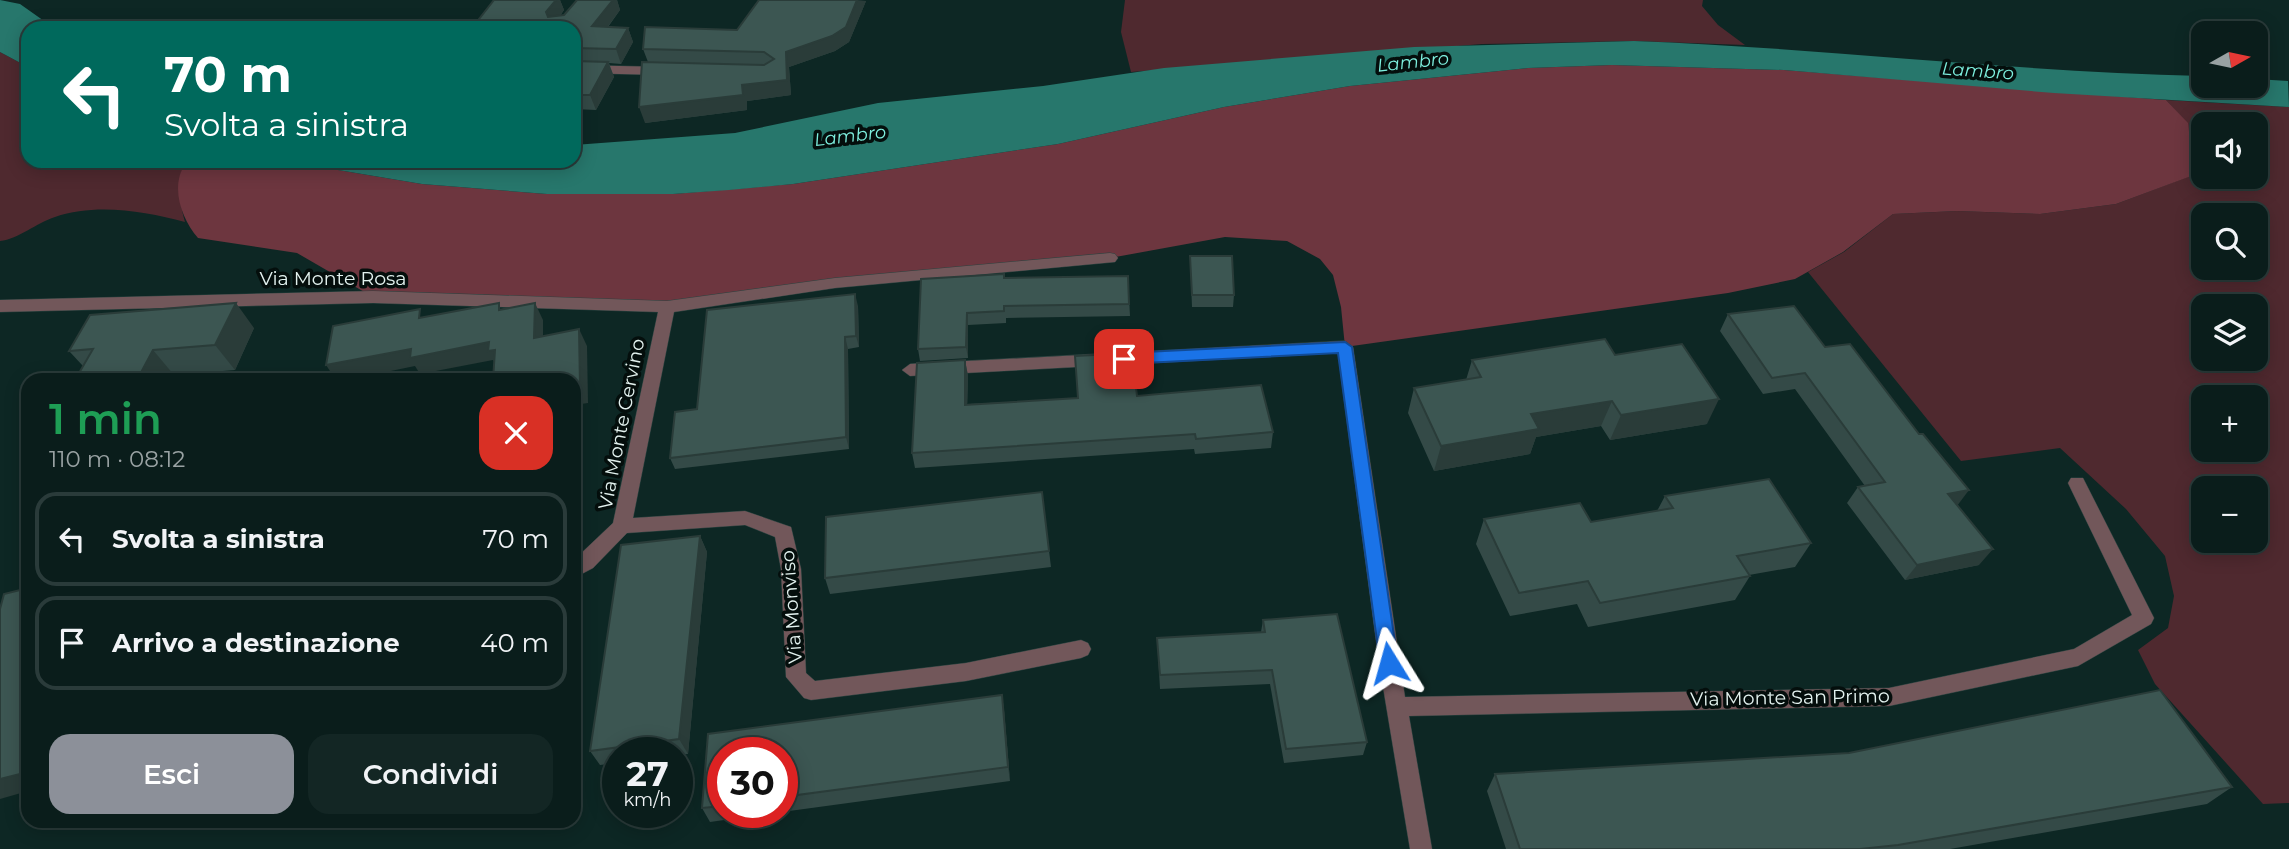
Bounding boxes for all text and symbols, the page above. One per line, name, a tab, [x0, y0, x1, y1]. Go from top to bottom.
north arrow	[2191, 21, 2268, 98]
map controls	[2191, 21, 2268, 553]
text: 70 m	[164, 45, 292, 104]
water label: Lambro	[1376, 47, 1450, 77]
icon: left	[49, 49, 140, 140]
water label: Lambro	[1941, 58, 2015, 84]
text: Svolta a sinistra	[164, 105, 409, 144]
button: sound	[2191, 112, 2268, 189]
water label: Lambro	[813, 121, 887, 151]
button: search	[2191, 203, 2268, 280]
street label: Via Monte Rosa	[259, 267, 407, 290]
button: layers	[2191, 294, 2268, 371]
pin	[1094, 329, 1154, 389]
street label: Via Monte Cervino	[594, 337, 649, 511]
icon: arrive	[1105, 340, 1143, 378]
button: +	[2191, 385, 2268, 462]
text: 1 min	[49, 393, 162, 445]
button: close	[479, 396, 553, 470]
text: 110 m · 08:12	[49, 445, 185, 473]
button: −	[2191, 476, 2268, 553]
icon: left	[53, 520, 91, 558]
text: Svolta a sinistra	[112, 523, 325, 555]
text: 70 m	[483, 523, 549, 555]
street label: Via Monviso	[776, 549, 807, 664]
icon: arrive	[53, 624, 91, 662]
position arrow	[1352, 626, 1426, 700]
text: Arrivo a destinazione	[112, 627, 400, 659]
text: 40 m	[480, 627, 549, 659]
street label: Via Monte San Primo	[1690, 684, 1890, 711]
button: Esci	[49, 734, 294, 814]
button: Condividi	[308, 734, 553, 814]
speed limit sign: 30	[707, 737, 798, 828]
text: 27	[626, 752, 669, 795]
text: km/h	[623, 789, 672, 811]

